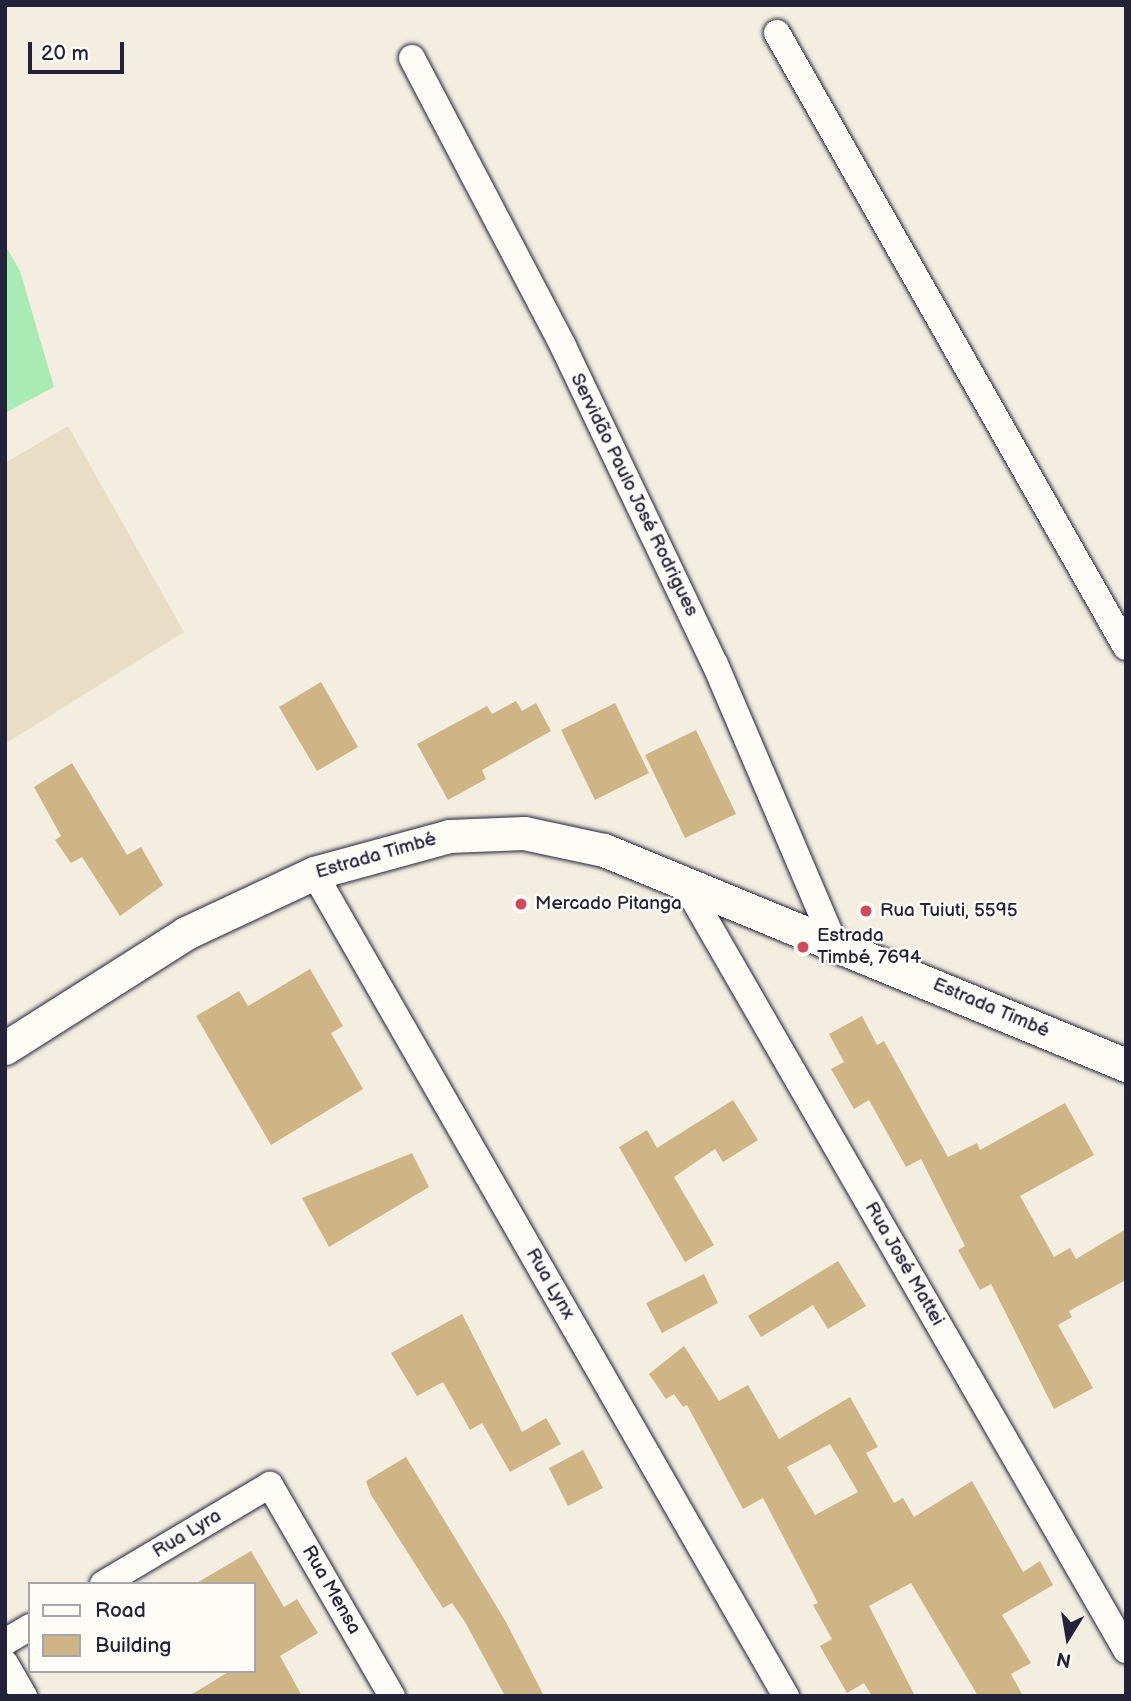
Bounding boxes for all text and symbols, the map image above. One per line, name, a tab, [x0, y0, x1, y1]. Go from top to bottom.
scale bar	[32, 28, 128, 72]
text: 20 m	[41, 41, 89, 66]
street label: Servidão Paulo José Rodrigues	[565, 369, 703, 621]
street label: Estrada Timbé	[313, 828, 439, 884]
place label: Mercado Pitanga	[535, 893, 682, 915]
marker: Mercado Pitanga	[513, 896, 529, 912]
place label: Rua Tuiuti, 5595	[880, 900, 1018, 922]
marker: Rua Tuiuti, 5595	[858, 903, 874, 919]
place label: Estrada Timbé, 7694	[817, 925, 922, 969]
marker: Estrada Timbé, 7694	[795, 939, 811, 955]
street label: Estrada Timbé	[929, 973, 1053, 1043]
street label: Rua José Mattei	[859, 1198, 949, 1330]
street label: Rua Lynx	[521, 1244, 579, 1324]
street label: Rua Lyra	[149, 1505, 225, 1563]
street label: Rua Mensa	[296, 1542, 366, 1638]
legend	[28, 1582, 256, 1673]
text: Road	[95, 1598, 146, 1623]
north arrow	[1033, 1603, 1103, 1673]
text: Building	[95, 1633, 171, 1658]
text: N	[1055, 1646, 1073, 1672]

